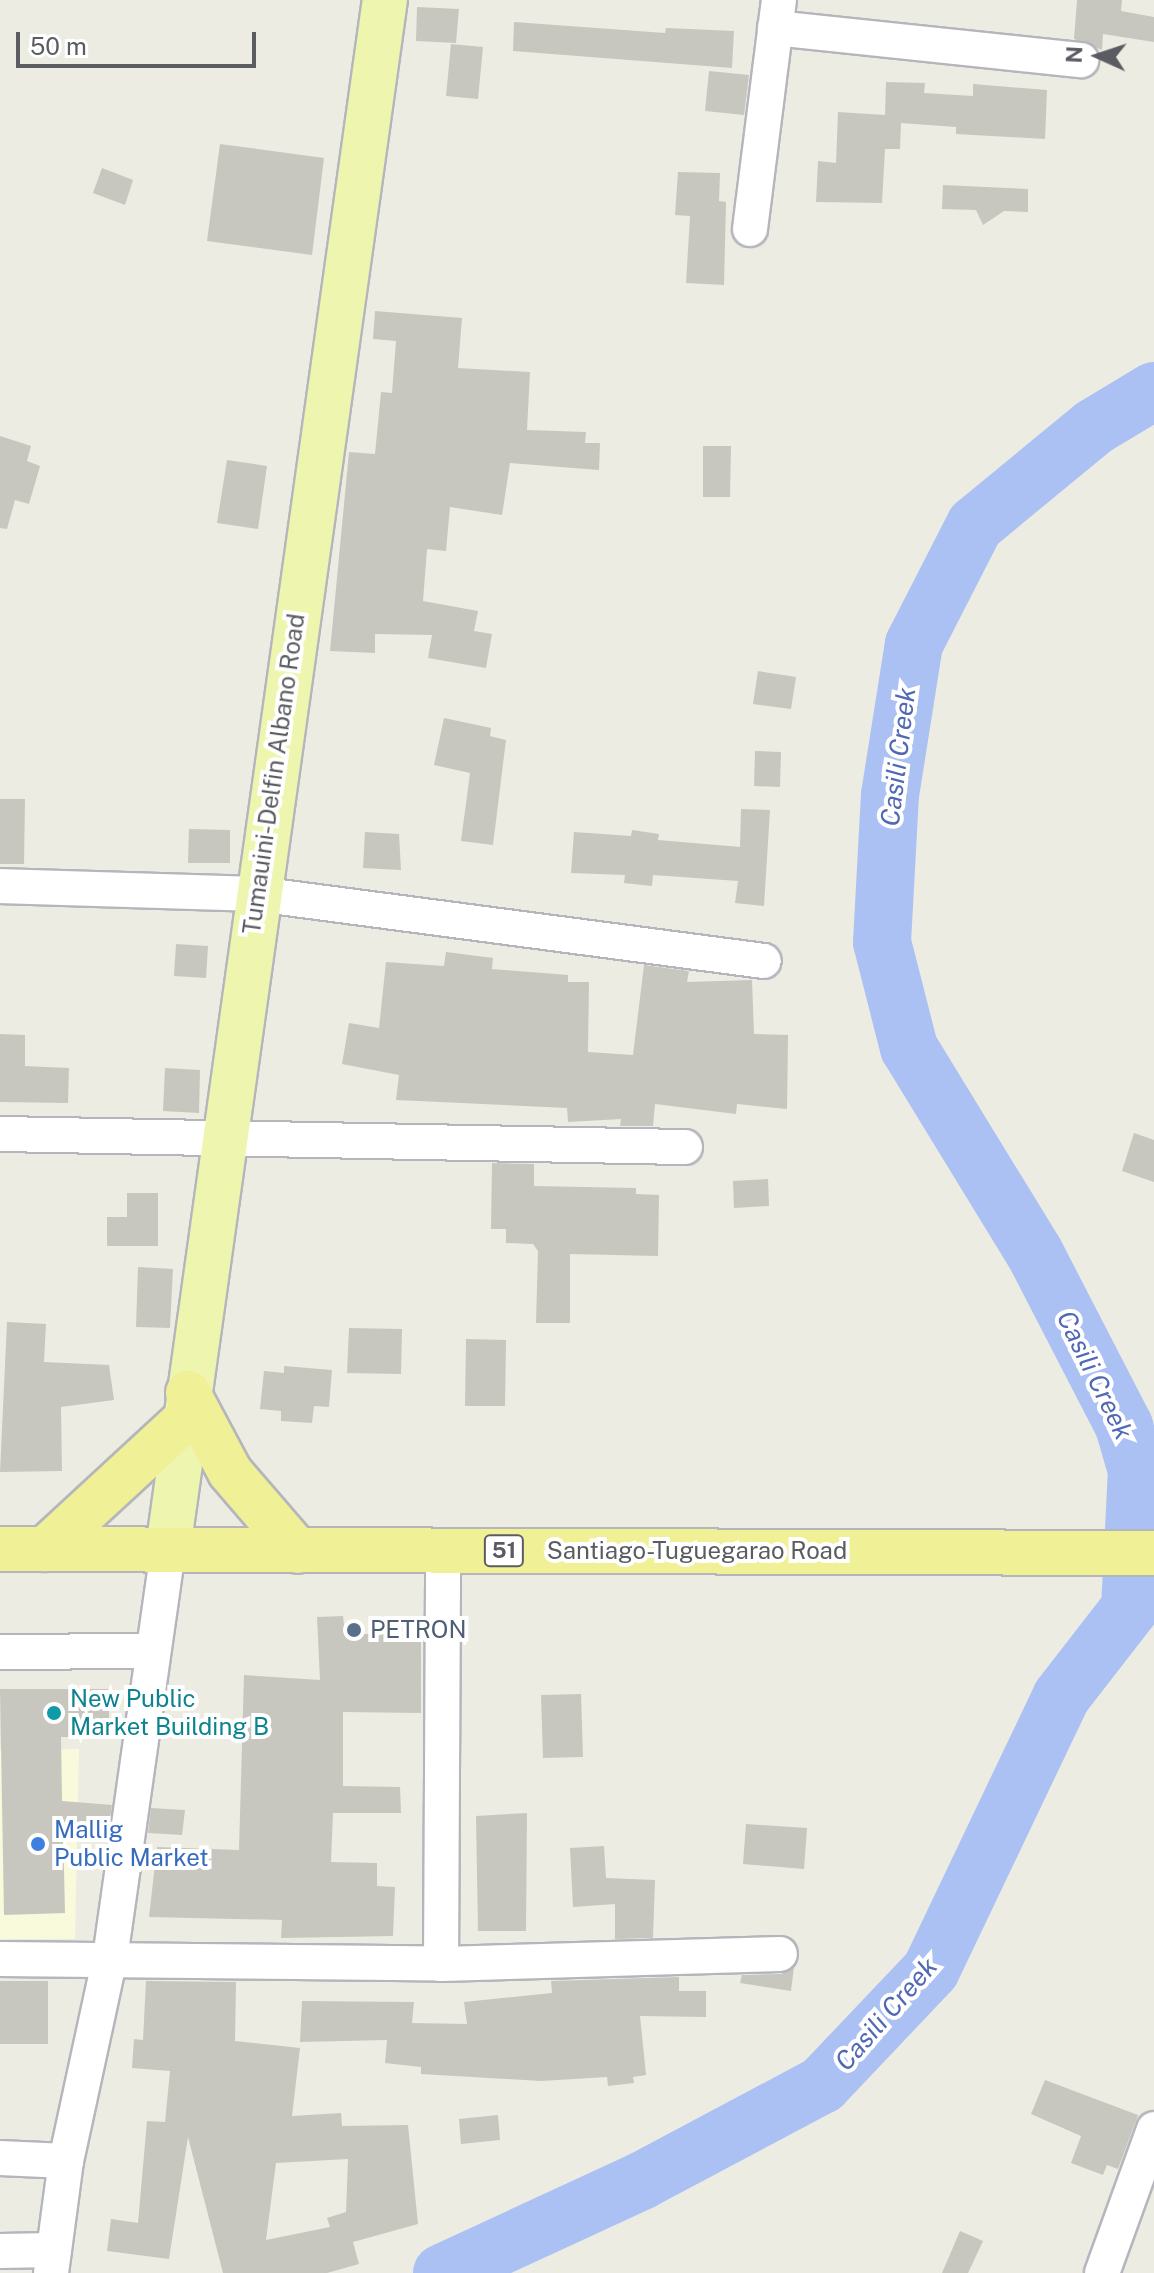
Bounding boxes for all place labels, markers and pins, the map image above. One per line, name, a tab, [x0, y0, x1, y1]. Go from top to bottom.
place label: PETRON	[370, 1616, 467, 1644]
marker: PETRON	[345, 1621, 363, 1639]
place label: New Public Market Building B	[70, 1685, 269, 1741]
marker: New Public Market Building B	[45, 1704, 63, 1722]
place label: Mallig Public Market	[54, 1816, 209, 1872]
marker: Mallig Public Market	[29, 1835, 47, 1853]

